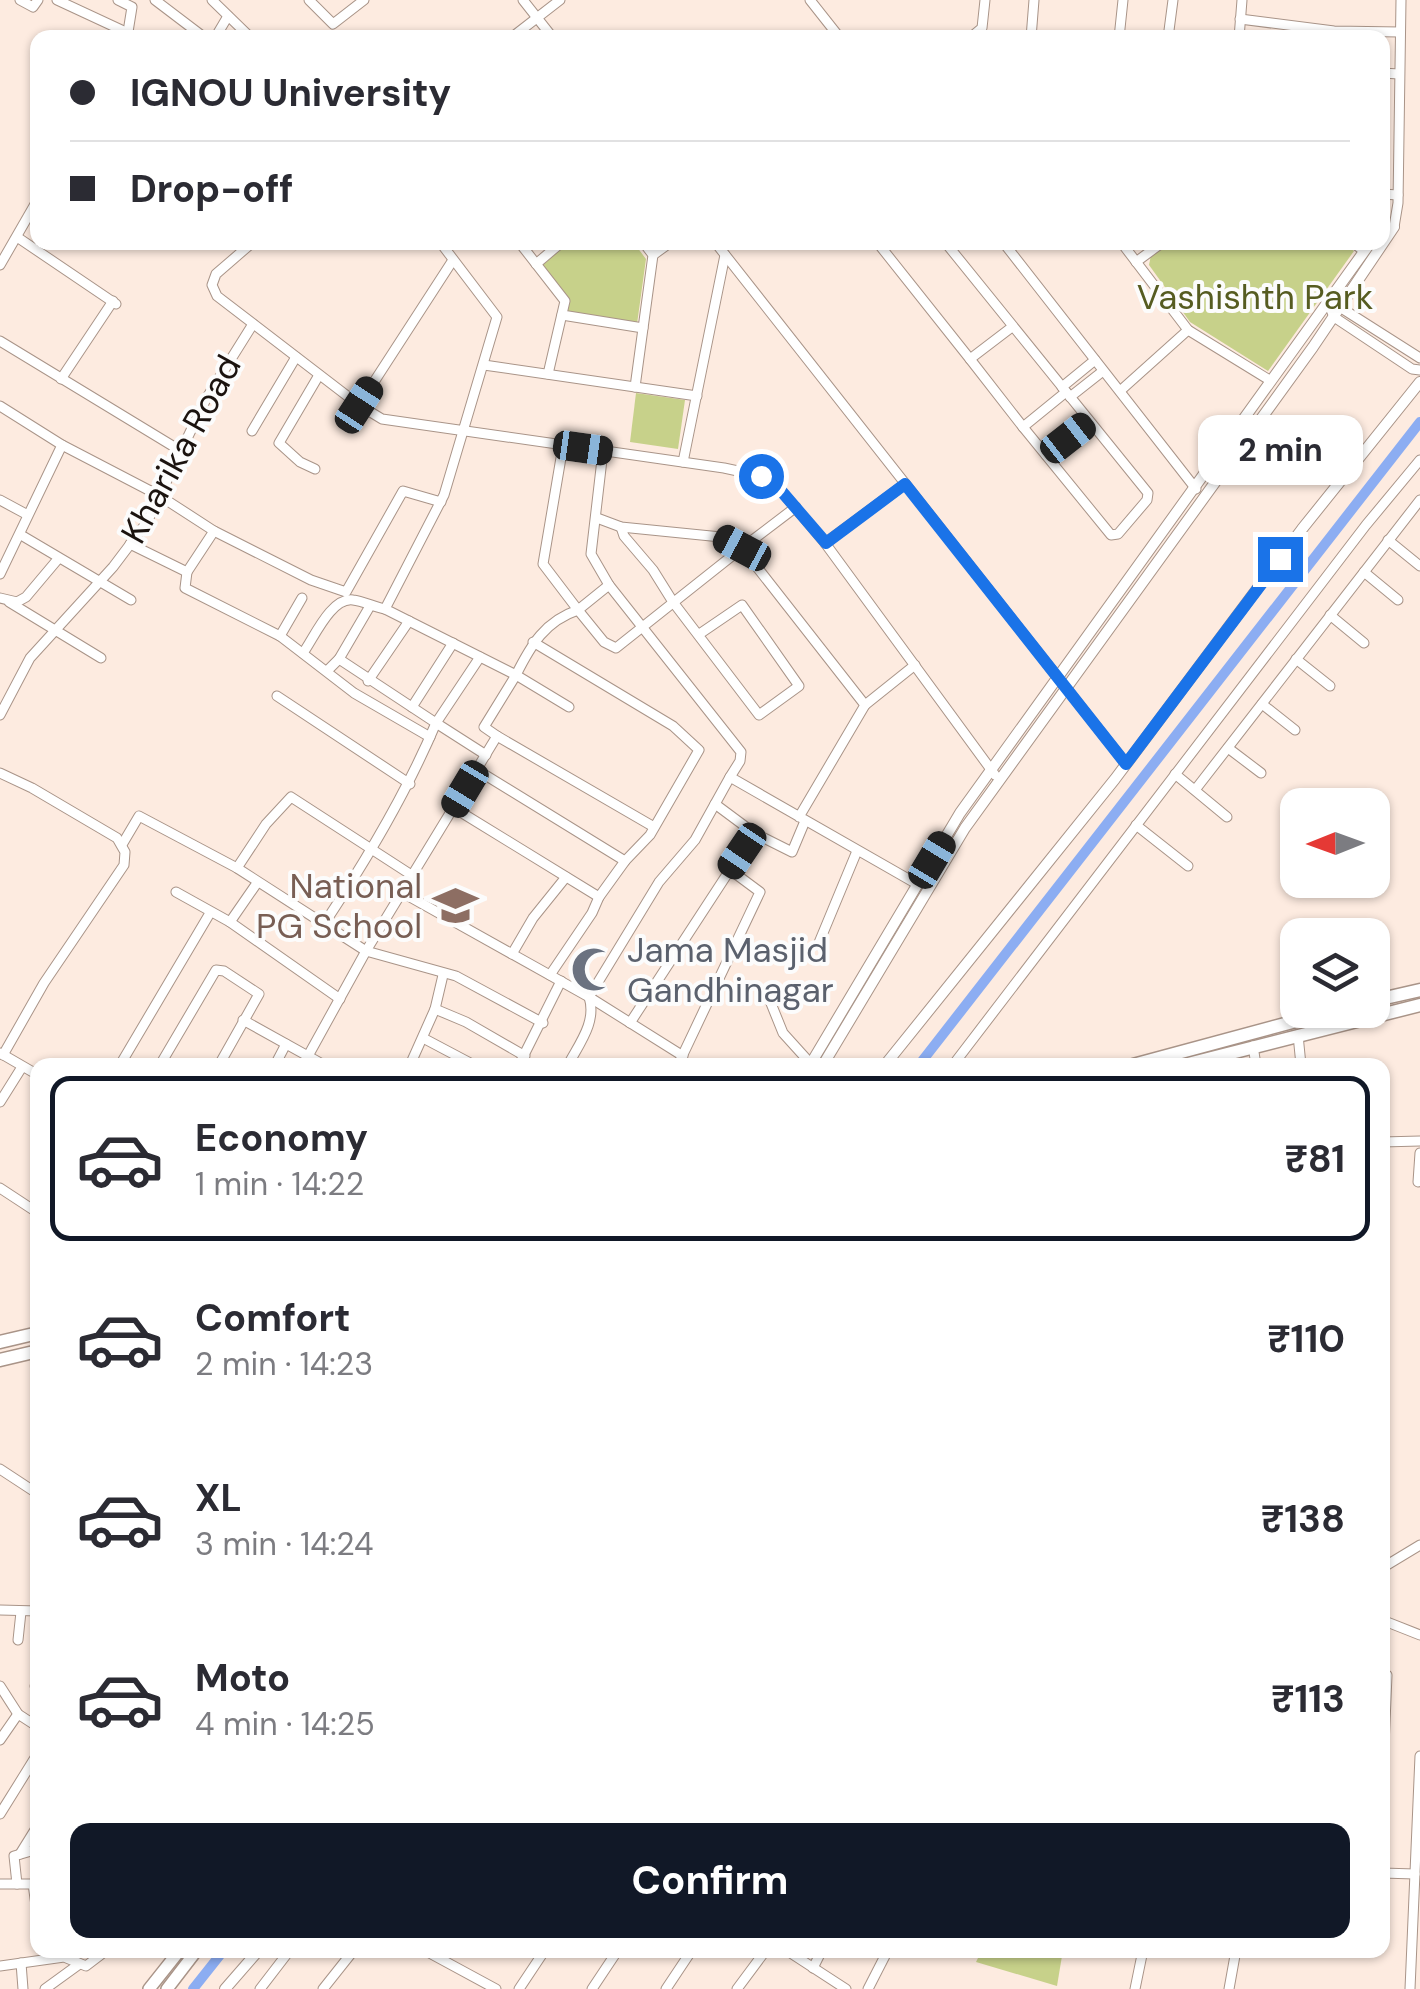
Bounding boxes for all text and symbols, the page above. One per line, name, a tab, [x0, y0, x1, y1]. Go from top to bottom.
text: IGNOU University	[130, 68, 451, 118]
text: Drop-off	[130, 164, 293, 214]
park label: Vashishth Park	[1137, 274, 1374, 320]
street label: Kharika Road	[110, 347, 252, 551]
car	[330, 372, 388, 438]
car	[1035, 408, 1101, 468]
callout: 2 min	[1198, 414, 1362, 484]
car	[551, 429, 615, 467]
text: 2 min	[1238, 429, 1323, 471]
route start	[739, 454, 784, 499]
car	[708, 521, 776, 575]
route end	[1258, 537, 1303, 582]
car	[437, 756, 493, 822]
north arrow	[1280, 788, 1390, 898]
map controls	[1280, 788, 1390, 1028]
car	[713, 818, 771, 884]
car	[904, 827, 960, 893]
place label: National PG School	[256, 863, 422, 949]
school or university icon: National PG School	[431, 882, 479, 930]
button: layers	[1280, 918, 1390, 1028]
place label: Jama Masjid Gandhinagar	[627, 927, 834, 1013]
mosque icon: Jama Masjid Gandhinagar	[570, 946, 618, 994]
text: Economy	[195, 1113, 368, 1163]
icon: car	[75, 1114, 165, 1204]
text: ₹81	[1285, 1134, 1345, 1184]
text: 1 min · 14:22	[195, 1163, 364, 1205]
text: Comfort	[195, 1293, 351, 1343]
icon: car	[75, 1294, 165, 1384]
text: ₹110	[1267, 1314, 1345, 1364]
text: 2 min · 14:23	[195, 1343, 373, 1385]
text: XL	[195, 1473, 242, 1523]
icon: car	[75, 1474, 165, 1564]
text: ₹138	[1261, 1494, 1345, 1544]
text: 3 min · 14:24	[195, 1523, 374, 1565]
text: Moto	[195, 1653, 290, 1703]
icon: car	[75, 1654, 165, 1744]
text: ₹113	[1271, 1674, 1345, 1724]
text: 4 min · 14:25	[195, 1703, 375, 1745]
button: Confirm	[70, 1823, 1350, 1938]

